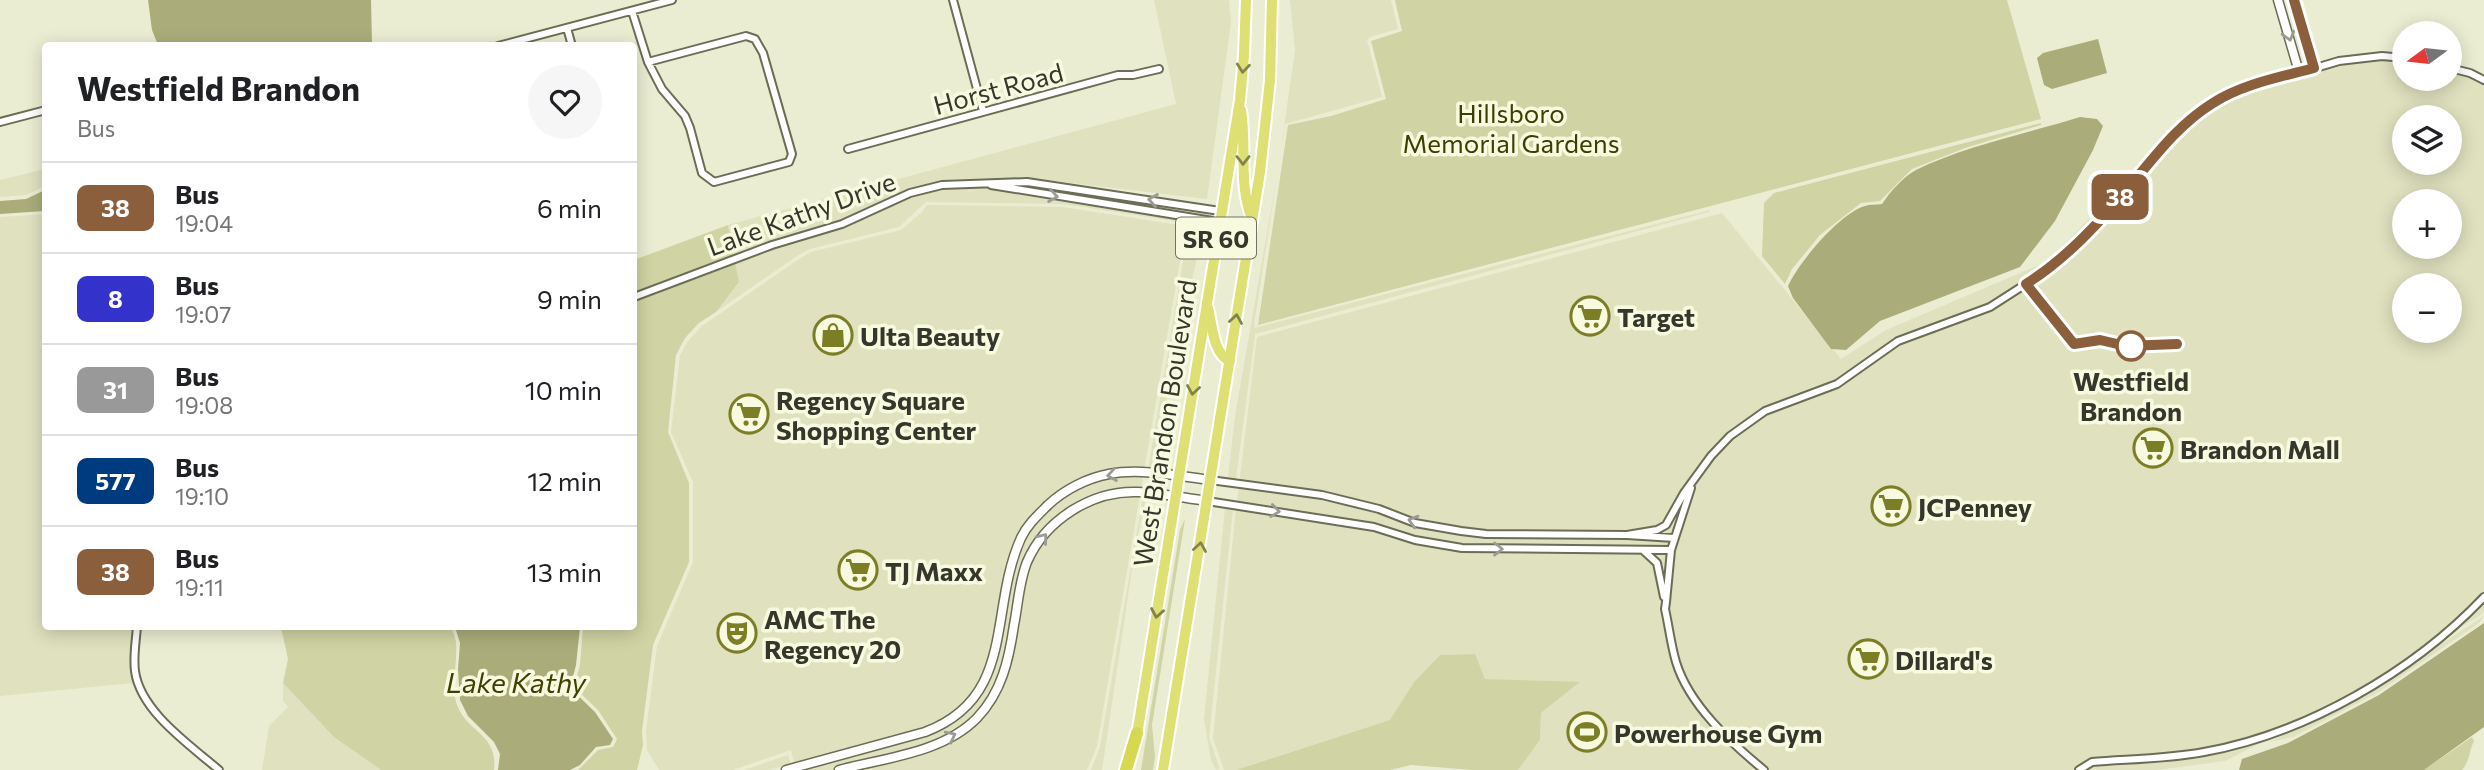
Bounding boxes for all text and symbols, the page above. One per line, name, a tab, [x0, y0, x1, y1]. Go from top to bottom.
north arrow	[2392, 21, 2462, 91]
map controls	[2392, 21, 2462, 343]
one-way arrow	[2280, 30, 2295, 42]
street label: Horst Road	[930, 56, 1066, 120]
one-way arrow	[1236, 63, 1251, 74]
button: heart	[528, 65, 602, 139]
text: Westfield Brandon	[77, 67, 360, 108]
park label: Hillsboro Memorial Gardens	[1402, 97, 1620, 158]
button: layers	[2392, 105, 2462, 175]
text: Bus	[77, 114, 115, 142]
one-way arrow	[1235, 156, 1251, 166]
street label: Lake Kathy Drive	[703, 165, 899, 261]
line badge: 38	[2088, 174, 2152, 220]
text: Bus	[175, 178, 219, 209]
text: 38	[2106, 182, 2134, 211]
one-way arrow	[1047, 188, 1059, 203]
button: +	[2392, 189, 2462, 259]
text: 6 min	[537, 192, 602, 223]
text: 38	[101, 193, 130, 222]
one-way arrow	[1147, 193, 1159, 208]
text: 19:04	[175, 209, 233, 237]
road number: SR 60	[1176, 218, 1256, 258]
text: Bus	[175, 269, 219, 300]
button: −	[2392, 273, 2462, 343]
street label: West Brandon Boulevard	[1126, 277, 1202, 569]
text: 9 min	[537, 283, 602, 314]
text: 8	[108, 284, 123, 313]
supermarket icon: Target	[1569, 295, 1611, 337]
text: 19:07	[175, 300, 231, 328]
place label: Target	[1617, 301, 1695, 332]
one-way arrow	[1228, 313, 1243, 325]
shop icon: Ulta Beauty	[812, 314, 854, 356]
place label: Ulta Beauty	[860, 320, 1000, 351]
marker: Westfield Brandon	[2116, 331, 2146, 361]
text: Bus	[175, 360, 219, 391]
place label: Westfield Brandon	[2073, 365, 2189, 426]
text: 10 min	[525, 374, 602, 405]
text: 31	[103, 375, 128, 404]
place label: Regency Square Shopping Center	[776, 384, 977, 445]
one-way arrow	[1186, 384, 1201, 396]
text: 19:08	[175, 391, 233, 419]
supermarket icon: Regency Square Shopping Center	[728, 393, 770, 435]
supermarket icon: Brandon Mall	[2132, 427, 2174, 469]
place label: Brandon Mall	[2180, 433, 2340, 464]
text: Bus	[175, 451, 219, 482]
text: 12 min	[527, 465, 602, 496]
text: 577	[95, 466, 136, 495]
one-way arrow	[1106, 467, 1118, 482]
text: 19:10	[175, 482, 229, 510]
supermarket icon: JCPenney	[1870, 485, 1912, 527]
place label: JCPenney	[1918, 491, 2032, 522]
one-way arrow	[1269, 503, 1280, 518]
one-way arrow	[1407, 514, 1419, 529]
one-way arrow	[1034, 533, 1047, 545]
one-way arrow	[1192, 541, 1207, 553]
one-way arrow	[1493, 541, 1504, 557]
text: Bus	[175, 542, 219, 573]
supermarket icon: TJ Maxx	[837, 549, 879, 591]
place label: TJ Maxx	[885, 555, 983, 586]
text: 13 min	[527, 556, 602, 587]
text: 38	[101, 557, 130, 586]
text: 19:11	[175, 573, 224, 601]
place label: AMC The Regency 20	[764, 603, 901, 664]
one-way arrow	[1150, 607, 1165, 619]
theatre icon: AMC The Regency 20	[716, 612, 758, 654]
supermarket icon: Dillard's	[1847, 638, 1889, 680]
place label: Dillard's	[1895, 644, 1993, 675]
water label: Lake Kathy	[446, 665, 588, 699]
sports icon: Powerhouse Gym	[1566, 711, 1608, 753]
place label: Powerhouse Gym	[1614, 717, 1822, 748]
one-way arrow	[944, 731, 956, 745]

